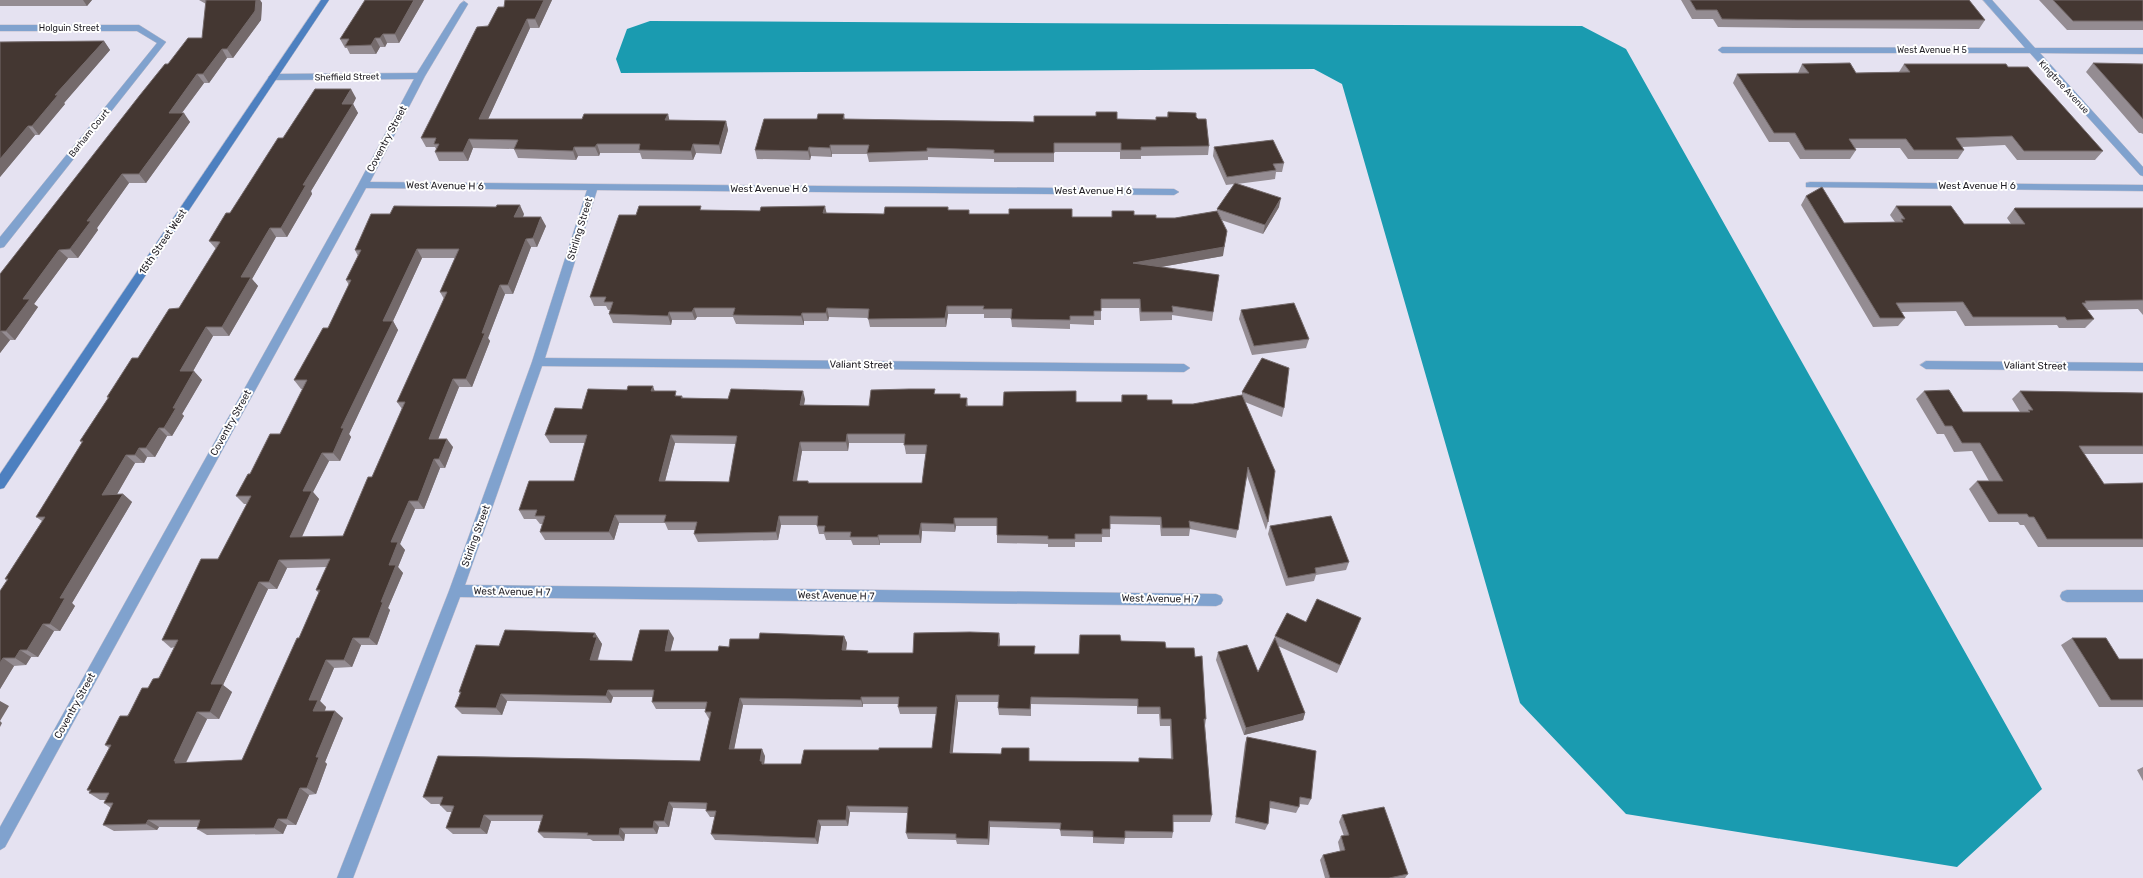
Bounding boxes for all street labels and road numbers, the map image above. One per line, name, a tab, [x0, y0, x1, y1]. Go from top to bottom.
street label: Holguin Street	[39, 23, 100, 33]
street label: West Avenue H 5	[1897, 45, 1967, 55]
street label: Kingtree Avenue	[2037, 58, 2091, 116]
street label: Sheffield Street	[315, 71, 380, 83]
street label: Coventry Street	[364, 104, 410, 174]
street label: Barham Court	[67, 107, 112, 159]
street label: West Avenue H 6	[406, 179, 484, 193]
street label: West Avenue H 6	[1938, 180, 2016, 192]
street label: West Avenue H 6	[730, 183, 808, 195]
street label: West Avenue H 6	[1054, 185, 1132, 197]
street label: Stirling Street	[565, 196, 595, 262]
street label: 15th Street West	[137, 207, 189, 277]
street label: Valiant Street	[829, 358, 893, 372]
street label: Valiant Street	[2003, 359, 2067, 373]
street label: Coventry Street	[208, 388, 254, 458]
street label: Stirling Street	[459, 504, 493, 568]
street label: West Avenue H 7	[474, 585, 550, 599]
street label: West Avenue H 7	[798, 589, 874, 603]
street label: West Avenue H 7	[1122, 592, 1198, 606]
street label: Coventry Street	[52, 671, 98, 741]

